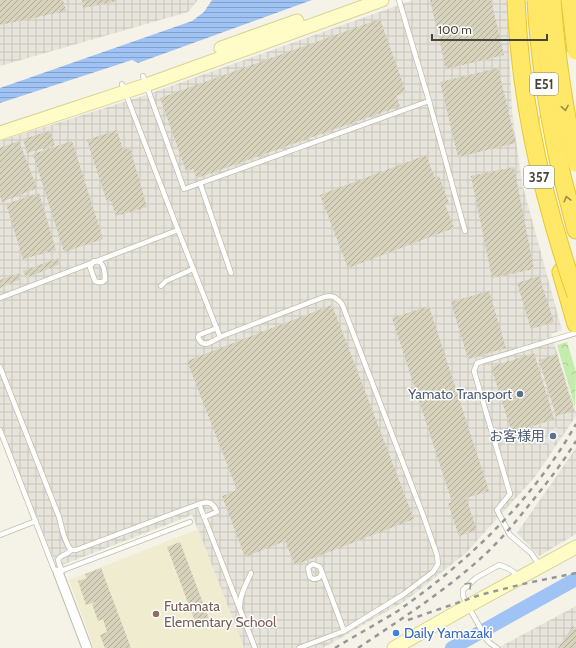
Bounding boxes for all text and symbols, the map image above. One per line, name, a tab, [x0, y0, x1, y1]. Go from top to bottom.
scale bar	[432, 16, 547, 42]
text: 100 m	[438, 22, 472, 37]
road number: E51	[530, 73, 558, 95]
one-way arrow	[560, 105, 569, 111]
road number: 357	[524, 166, 554, 188]
one-way arrow	[564, 196, 572, 202]
place label: Yamato Transport	[407, 385, 512, 403]
marker: Yamato Transport	[515, 389, 525, 399]
place label: お客様用	[489, 427, 545, 445]
marker: お客様用	[548, 431, 558, 441]
one-way arrow	[464, 582, 472, 589]
place label: Futamata Elementary School	[164, 597, 277, 631]
marker: Futamata Elementary School	[151, 609, 161, 619]
place label: Daily Yamazaki	[404, 624, 492, 642]
marker: Daily Yamazaki	[391, 628, 401, 638]

